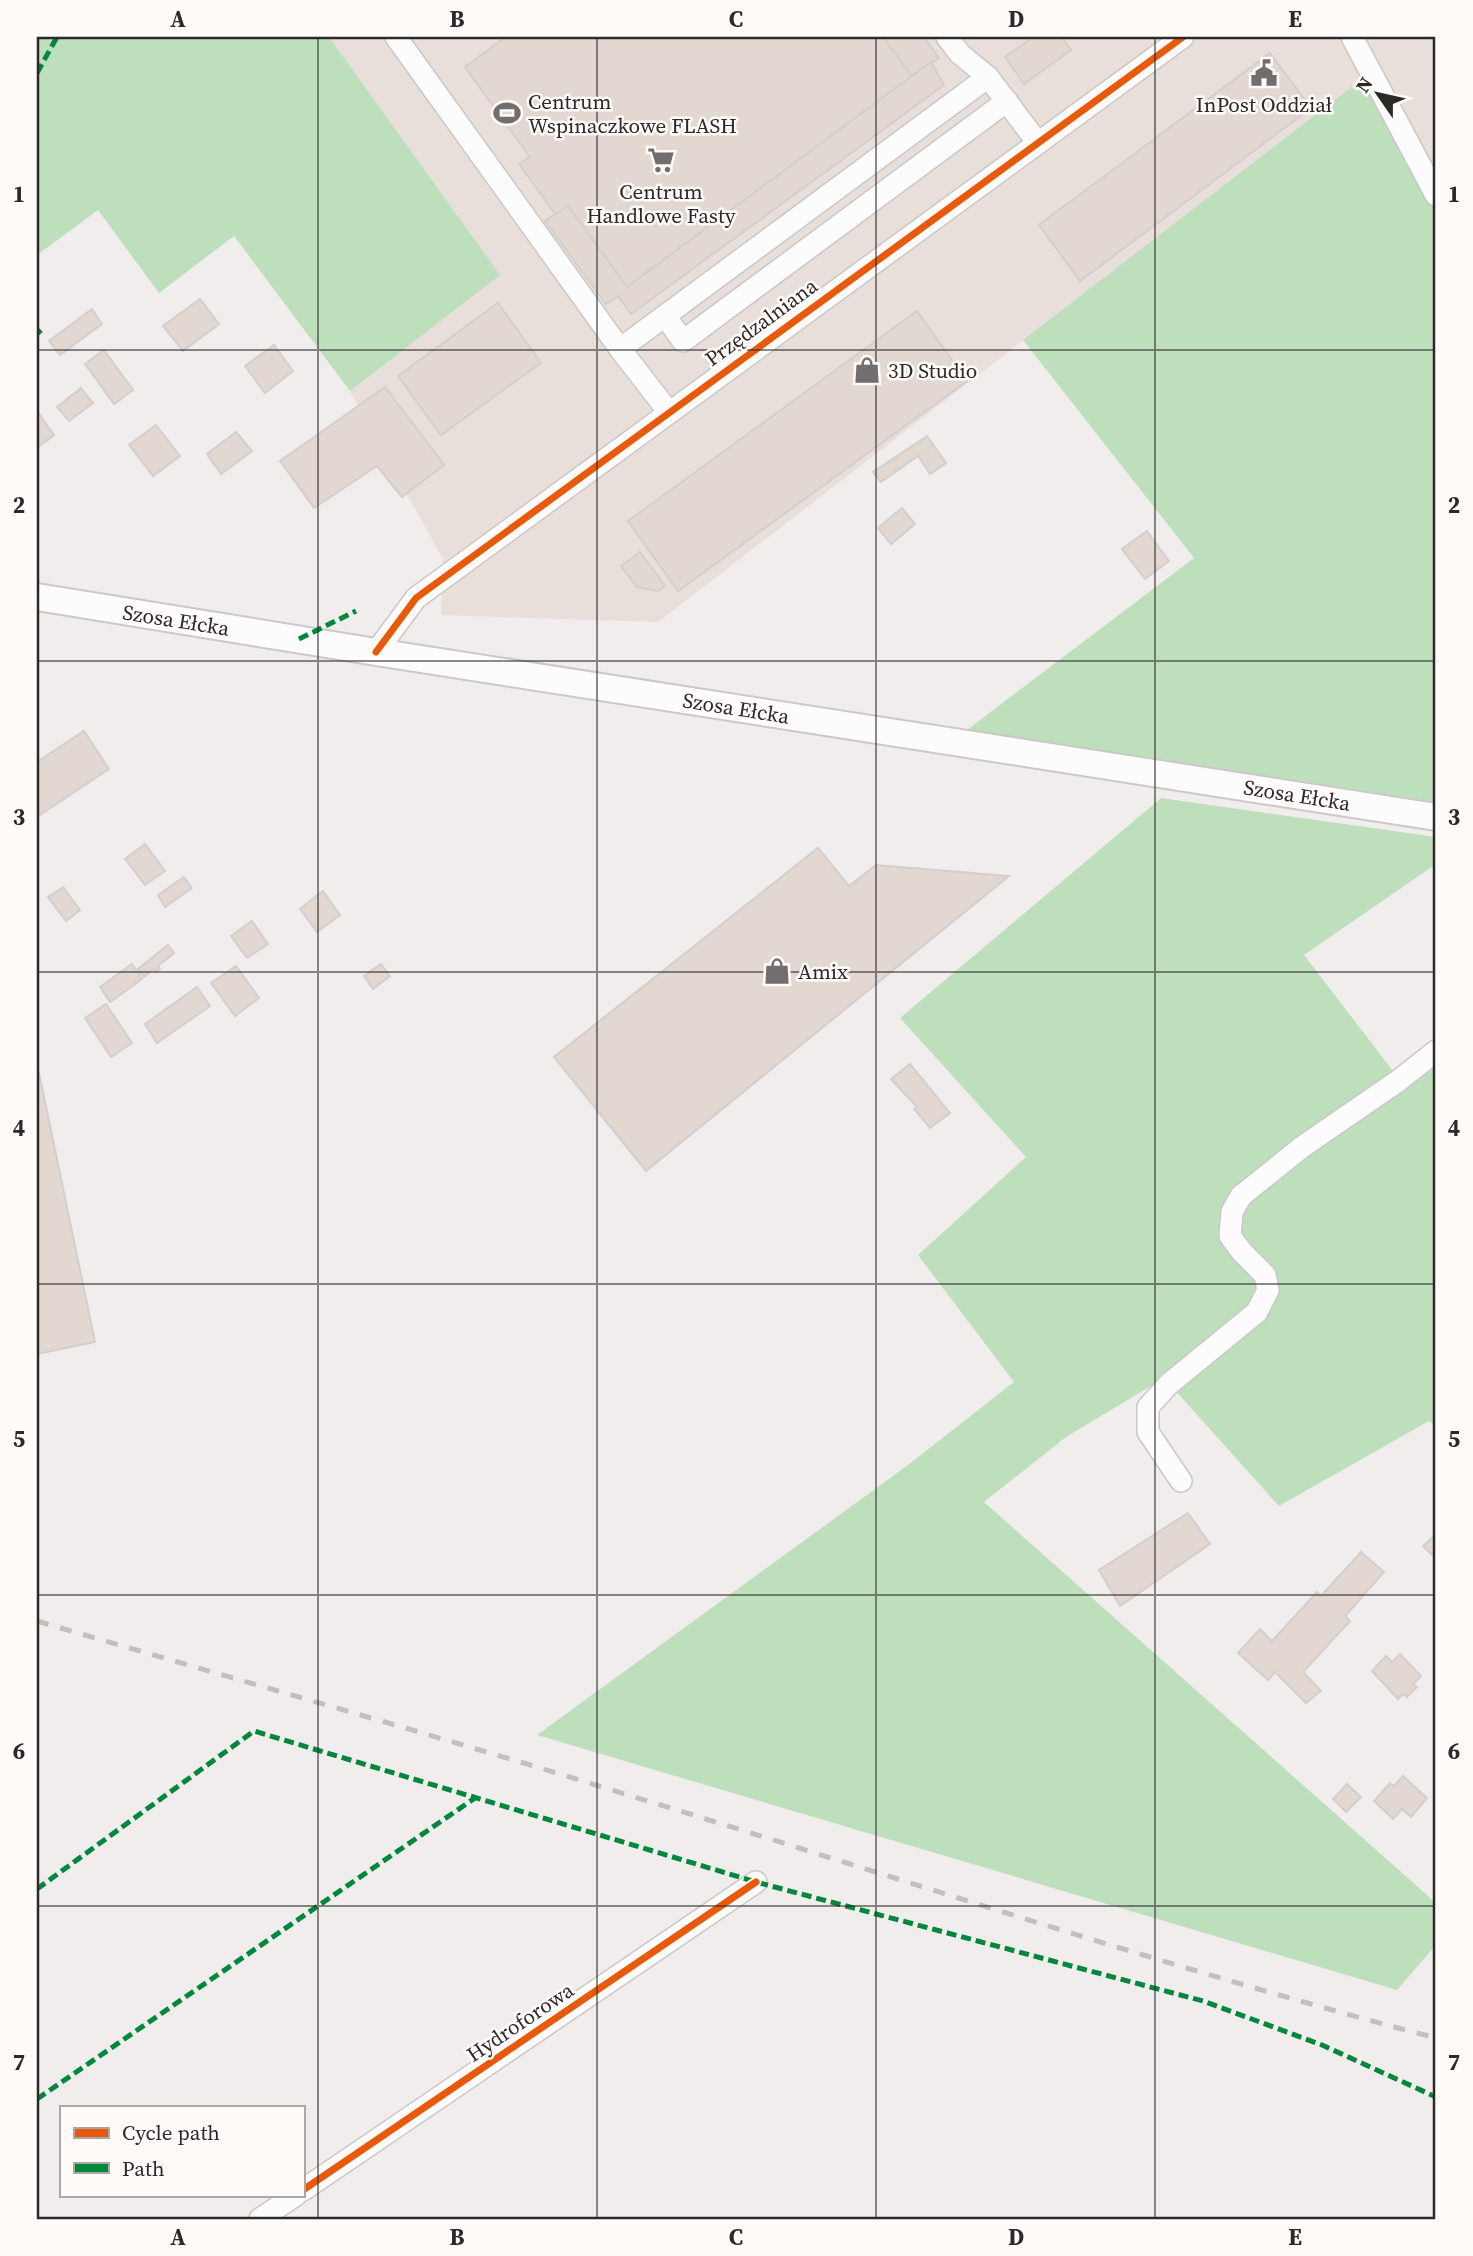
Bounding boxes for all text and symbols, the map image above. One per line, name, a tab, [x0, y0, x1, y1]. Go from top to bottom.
text: A	[170, 3, 186, 35]
text: B	[450, 3, 465, 35]
text: C	[729, 3, 743, 35]
text: D	[1008, 3, 1024, 35]
text: E	[1288, 3, 1302, 35]
public building icon: InPost Oddział	[1249, 58, 1279, 88]
north arrow	[1344, 60, 1414, 130]
text: N	[1349, 71, 1379, 98]
place label: Centrum Wspinaczkowe FLASH	[528, 87, 737, 140]
place label: InPost Oddział	[1196, 90, 1332, 119]
sports icon: Centrum Wspinaczkowe FLASH	[492, 98, 522, 128]
supermarket icon: Centrum Handlowe Fasty	[646, 145, 676, 175]
place label: Centrum Handlowe Fasty	[586, 177, 736, 230]
text: 1	[13, 178, 25, 210]
text: 1	[1448, 178, 1460, 210]
street label: Przędzalniana	[699, 271, 823, 373]
shop icon: 3D Studio	[852, 355, 882, 385]
place label: 3D Studio	[888, 356, 977, 385]
text: 2	[13, 489, 25, 521]
text: 2	[1448, 489, 1460, 521]
street label: Szosa Ełcka	[121, 597, 232, 643]
street label: Szosa Ełcka	[681, 685, 792, 731]
street label: Szosa Ełcka	[1242, 772, 1353, 818]
text: 3	[13, 801, 25, 833]
text: 3	[1448, 801, 1460, 833]
shop icon: Amix	[762, 956, 792, 986]
place label: Amix	[798, 957, 848, 986]
text: 4	[13, 1112, 25, 1144]
text: 4	[1448, 1112, 1460, 1144]
text: 5	[13, 1423, 25, 1455]
text: 5	[1448, 1423, 1460, 1455]
text: 6	[13, 1735, 25, 1767]
text: 6	[1448, 1735, 1460, 1767]
street label: Hydroforowa	[461, 1975, 580, 2069]
text: 7	[13, 2046, 25, 2078]
text: 7	[1448, 2046, 1460, 2078]
legend	[60, 2106, 304, 2196]
text: Cycle path	[122, 2118, 220, 2147]
text: Path	[122, 2154, 165, 2183]
text: A	[170, 2221, 186, 2253]
text: B	[450, 2221, 465, 2253]
text: C	[729, 2221, 743, 2253]
text: D	[1008, 2221, 1024, 2253]
text: E	[1288, 2221, 1302, 2253]

